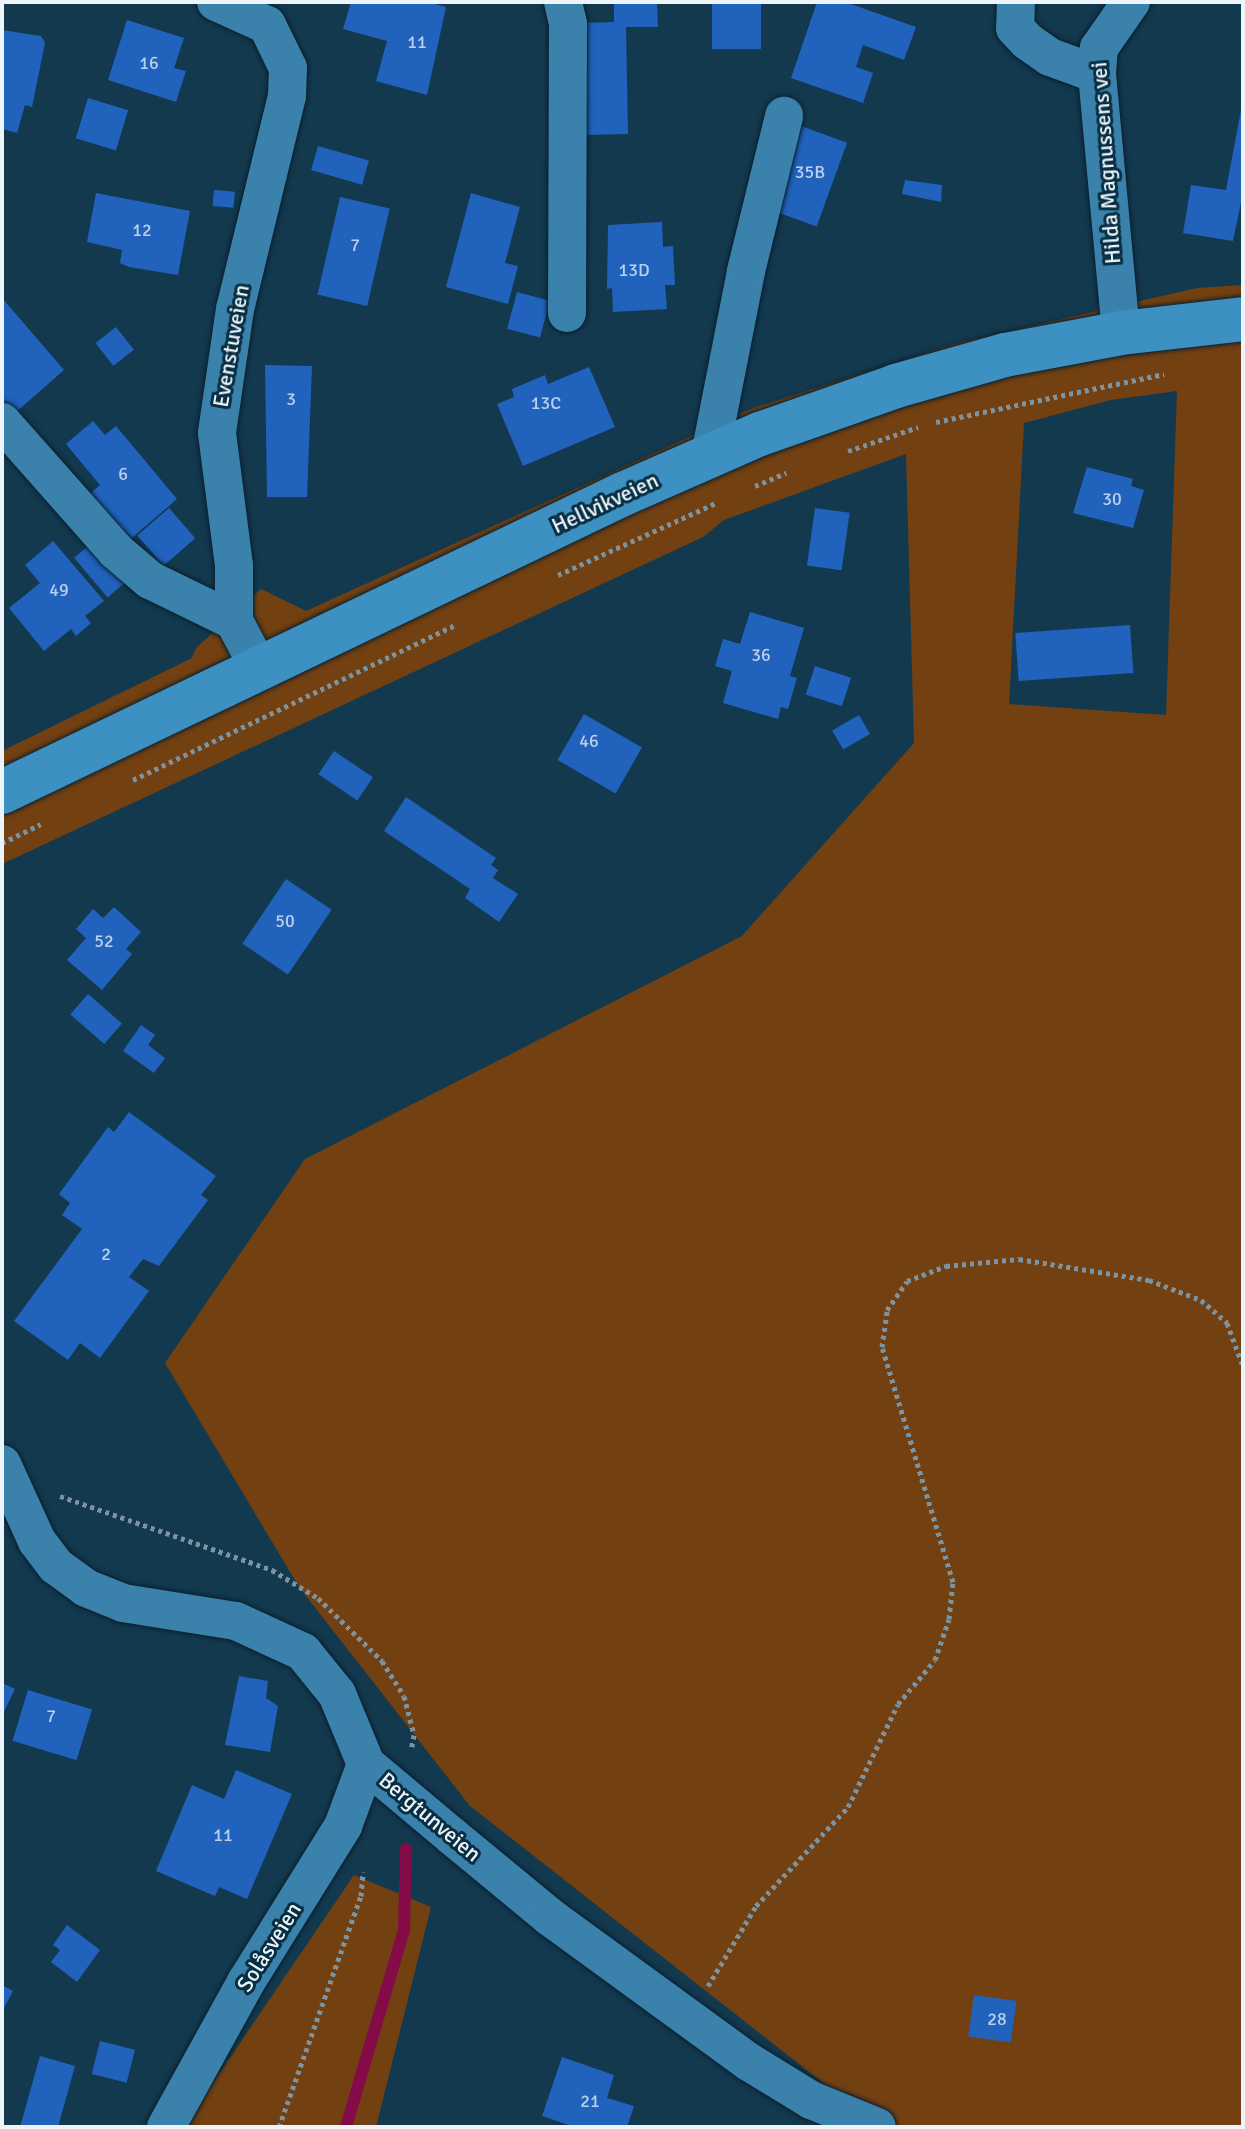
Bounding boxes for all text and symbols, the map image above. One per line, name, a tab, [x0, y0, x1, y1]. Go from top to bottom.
house number: 11	[407, 31, 427, 53]
house number: 16	[139, 52, 159, 74]
street label: Hilda Magnussens vei	[1086, 61, 1126, 265]
house number: 35B	[795, 161, 825, 183]
house number: 12	[132, 219, 152, 241]
house number: 7	[350, 234, 360, 256]
house number: 13D	[618, 259, 650, 281]
street label: Evenstuveien	[207, 283, 255, 409]
house number: 3	[286, 388, 296, 410]
house number: 13C	[531, 392, 561, 414]
house number: 6	[118, 463, 128, 485]
street label: Hellvikveien	[547, 467, 663, 539]
house number: 30	[1102, 488, 1122, 510]
house number: 49	[49, 579, 69, 601]
house number: 36	[751, 644, 771, 666]
house number: 46	[579, 730, 599, 752]
house number: 50	[275, 910, 295, 932]
house number: 52	[94, 930, 114, 952]
house number: 2	[101, 1243, 111, 1265]
house number: 7	[46, 1705, 56, 1727]
street label: Bergtunveien	[374, 1767, 486, 1867]
house number: 11	[213, 1824, 233, 1846]
street label: Solåsveien	[231, 1897, 307, 1997]
house number: 28	[987, 2008, 1007, 2030]
house number: 21	[580, 2090, 600, 2112]

